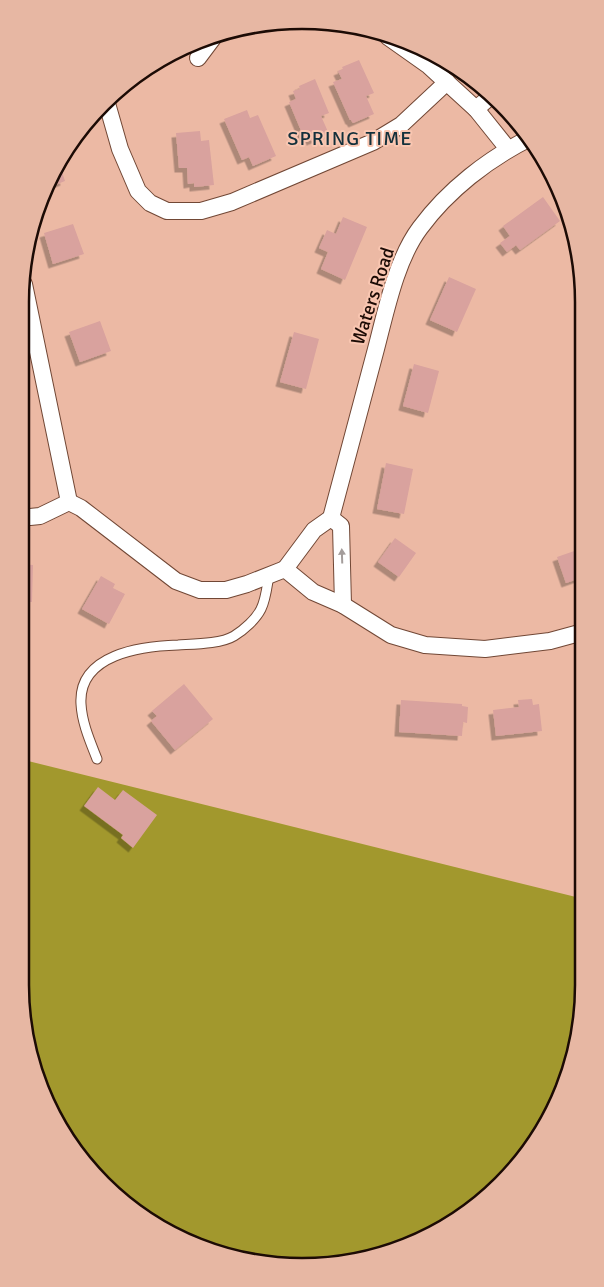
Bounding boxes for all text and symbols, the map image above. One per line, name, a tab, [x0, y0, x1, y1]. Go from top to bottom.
district label: SPRING TIME	[287, 126, 413, 151]
street label: Waters Road	[346, 244, 400, 348]
one-way arrow	[337, 548, 345, 564]

